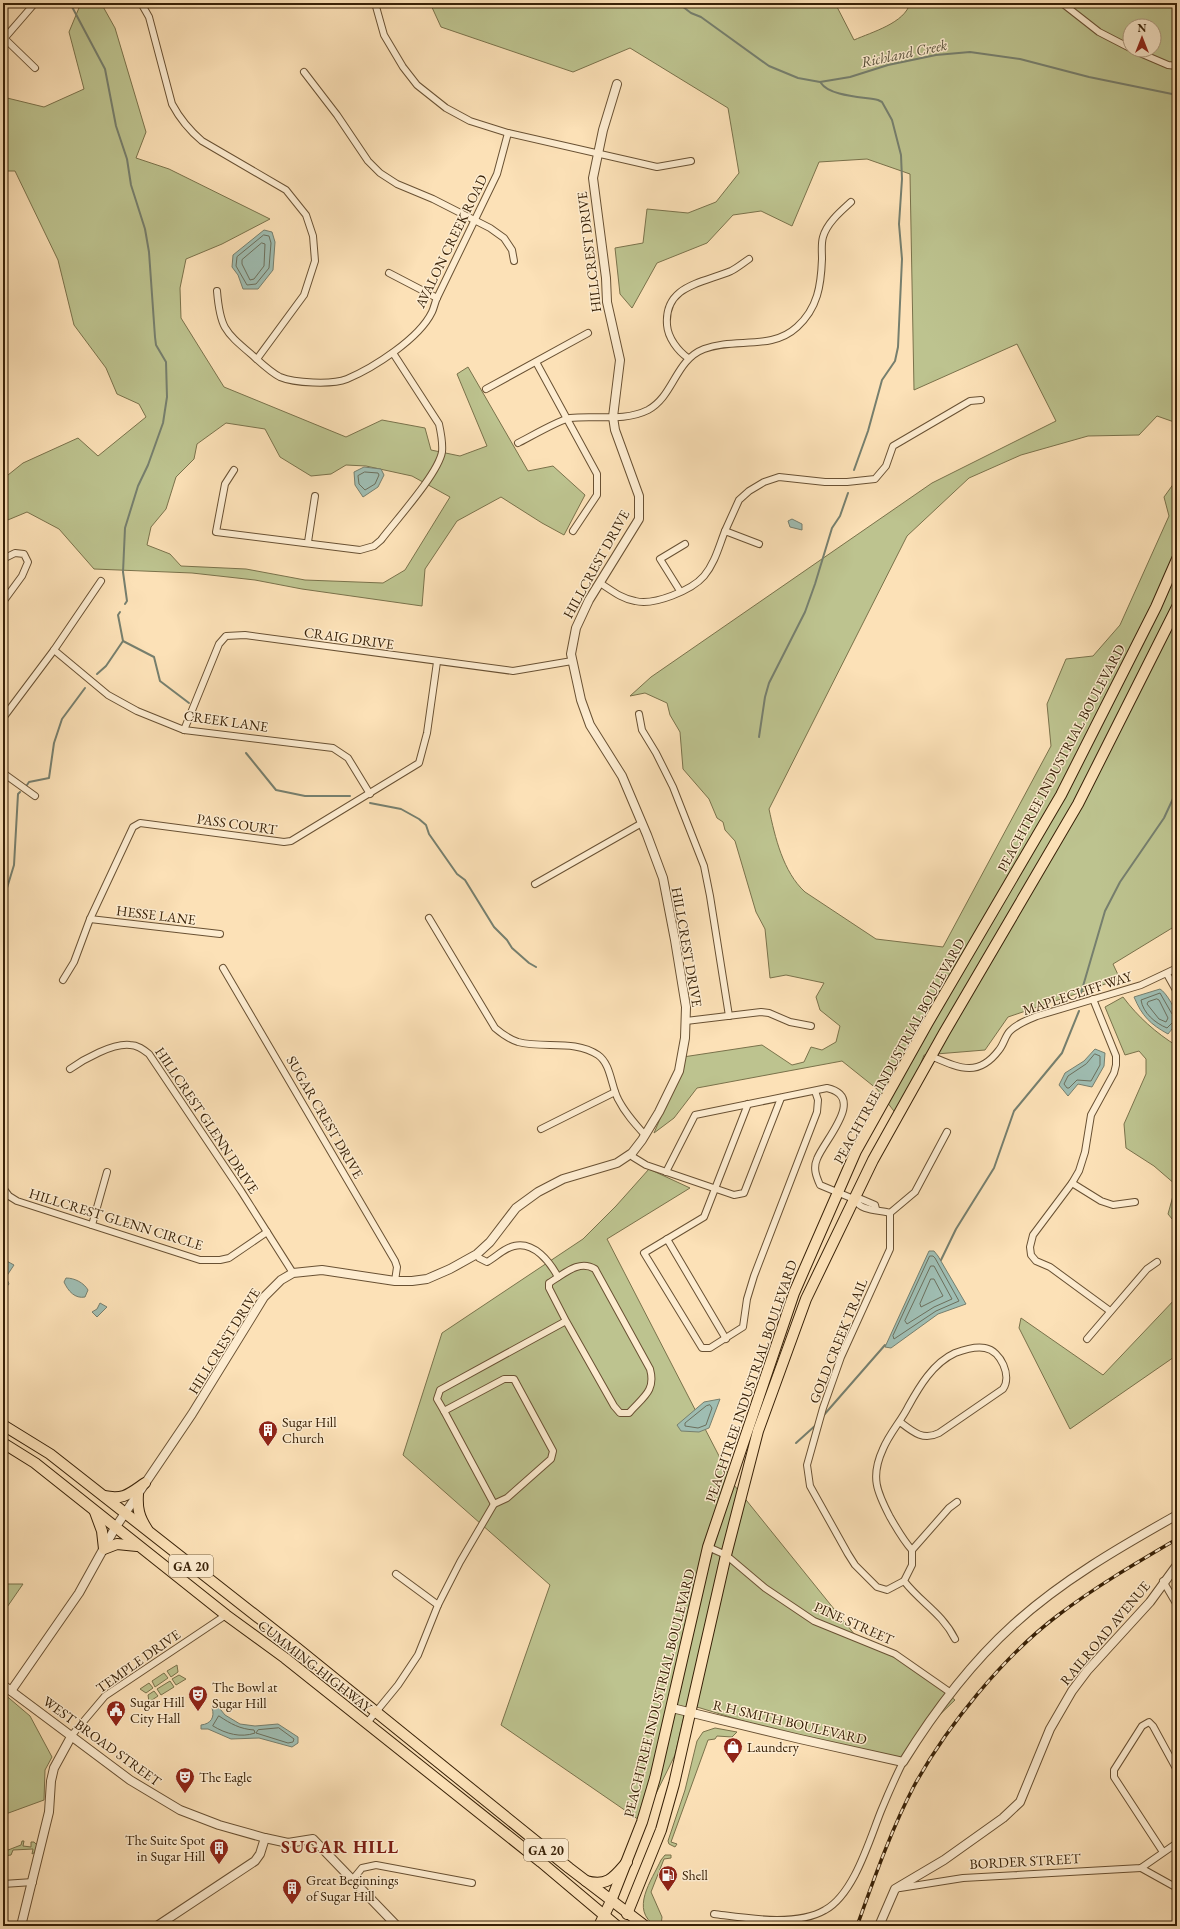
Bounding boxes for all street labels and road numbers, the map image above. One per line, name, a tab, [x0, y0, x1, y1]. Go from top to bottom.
street label: AVALON CREEK ROAD	[410, 171, 491, 312]
street label: HILLCREST DRIVE	[573, 190, 605, 313]
street label: HILLCREST DRIVE	[559, 506, 633, 622]
street label: CRAIG DRIVE	[303, 623, 395, 653]
street label: PEACHTREE INDUSTRIAL BOULEVARD	[993, 641, 1129, 875]
street label: CREEK LANE	[183, 706, 269, 736]
street label: PASS COURT	[196, 809, 279, 839]
street label: HILLCREST DRIVE	[668, 886, 706, 1009]
street label: HESSE LANE	[115, 901, 197, 929]
street label: PEACHTREE INDUSTRIAL BOULEVARD	[829, 935, 969, 1167]
street label: MAPLECLIFF WAY	[1020, 967, 1135, 1019]
street label: HILLCREST GLENN DRIVE	[151, 1043, 263, 1197]
street label: SUGAR CREST DRIVE	[283, 1052, 367, 1182]
street label: HILLCREST GLENN CIRCLE	[27, 1184, 205, 1254]
street label: PEACHTREE INDUSTRIAL BOULEVARD	[701, 1257, 801, 1505]
street label: GOLD CREEK TRAIL	[805, 1275, 872, 1406]
street label: HILLCREST DRIVE	[184, 1285, 264, 1397]
road number: GA 20	[169, 1555, 213, 1577]
street label: PEACHTREE INDUSTRIAL BOULEVARD	[619, 1567, 699, 1819]
street label: RAILROAD AVENUE	[1056, 1577, 1154, 1689]
street label: PINE STREET	[811, 1597, 897, 1649]
street label: CUMMING HIGHWAY	[254, 1616, 376, 1717]
street label: TEMPLE DRIVE	[92, 1625, 184, 1697]
street label: WEST BROAD STREET	[39, 1692, 165, 1790]
street label: R H SMITH BOULEVARD	[711, 1696, 869, 1749]
road number: GA 20	[524, 1839, 568, 1861]
street label: BORDER STREET	[969, 1849, 1082, 1873]

